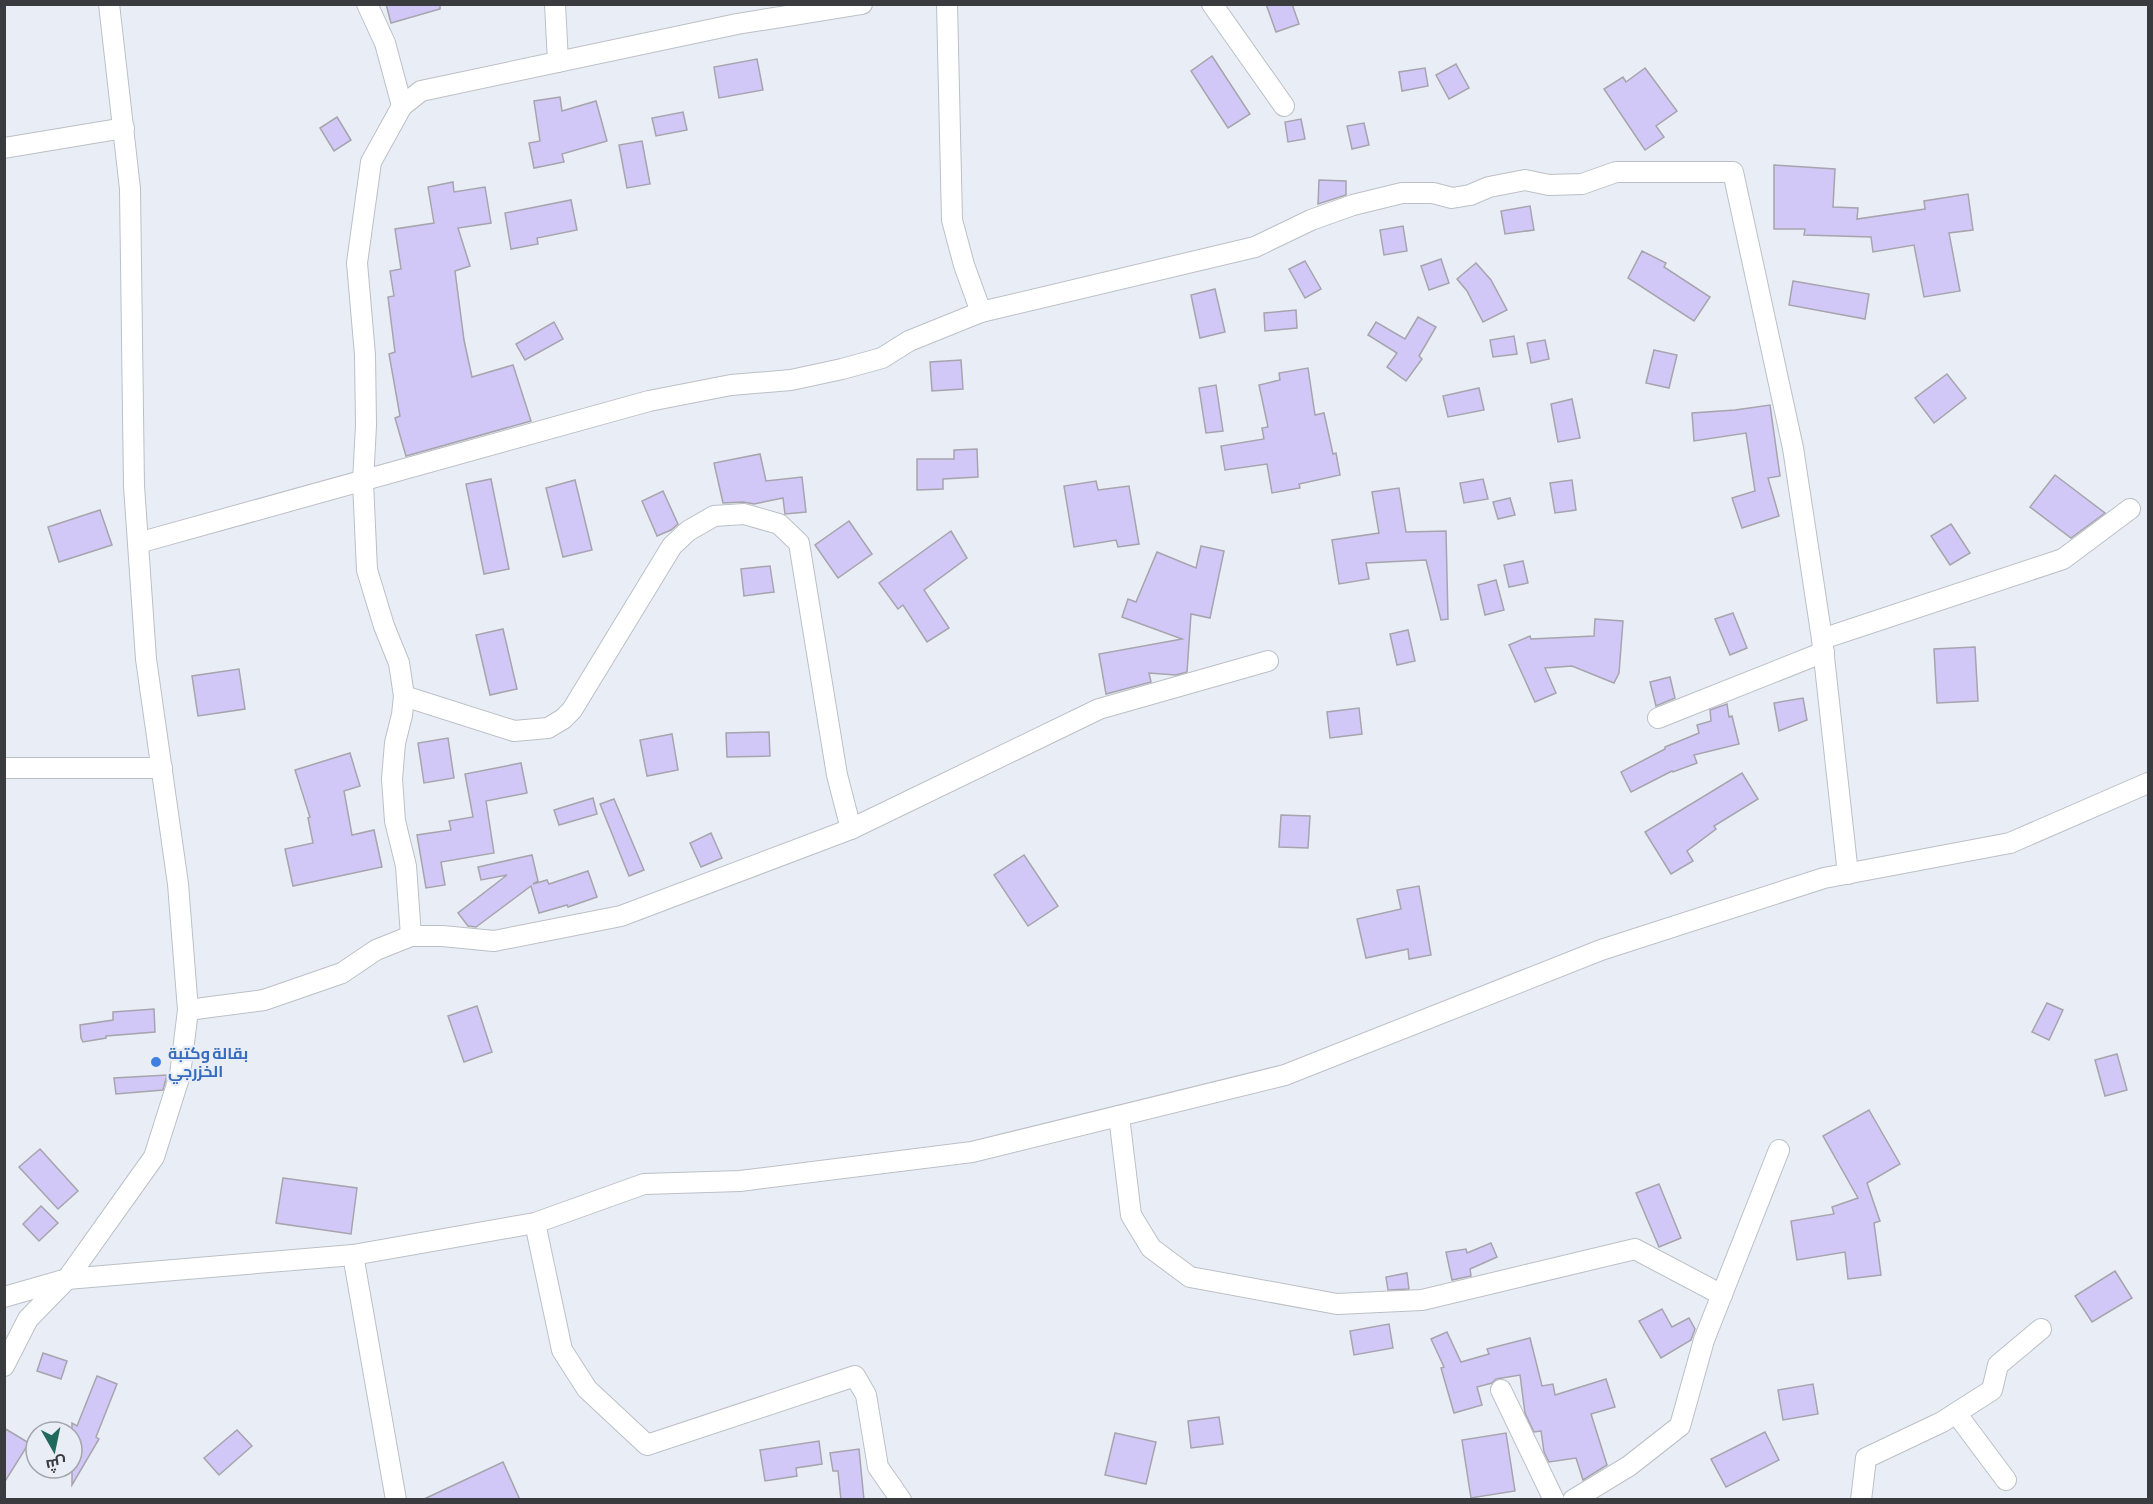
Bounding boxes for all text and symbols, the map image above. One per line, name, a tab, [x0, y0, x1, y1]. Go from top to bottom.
place label: بقالة وكتبة الخزرجي	[168, 1044, 248, 1084]
marker: بقالة وكتبة الخزرجي	[149, 1055, 163, 1069]
north arrow	[24, 1420, 84, 1480]
text: ش	[45, 1453, 68, 1475]

